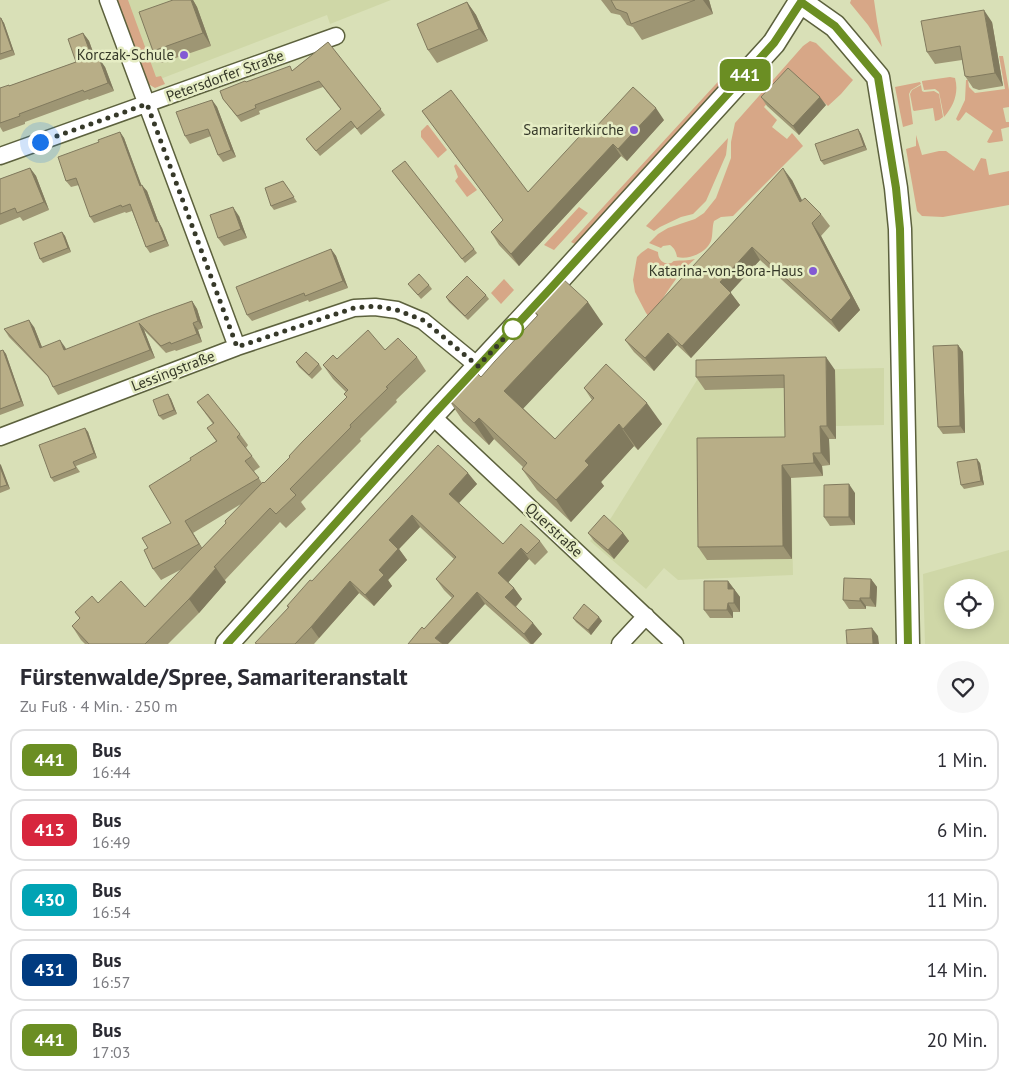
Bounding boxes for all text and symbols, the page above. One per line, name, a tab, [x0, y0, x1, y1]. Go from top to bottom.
place label: Korczak-Schule	[77, 45, 174, 64]
street label: Petersdorfer Straße	[163, 45, 286, 106]
marker: Korczak-Schule	[178, 49, 190, 61]
line badge: 441	[716, 59, 774, 91]
text: 441	[730, 63, 760, 86]
place label: Samariterkirche	[523, 120, 624, 139]
marker: Samariterkirche	[628, 124, 640, 136]
your location	[28, 130, 53, 155]
place label: Katarina-von-Bora-Haus	[649, 261, 803, 280]
marker: Katarina-von-Bora-Haus	[807, 265, 819, 277]
unlabelled marker	[502, 318, 524, 340]
street label: Lessingstraße	[128, 346, 217, 395]
street label: Querstraße	[522, 498, 587, 561]
map controls	[944, 579, 994, 629]
button: locate	[944, 579, 994, 629]
text: Fürstenwalde/Spree, Samariteranstalt	[20, 661, 408, 692]
button: heart	[937, 661, 989, 713]
text: Zu Fuß · 4 Min. · 250 m	[20, 696, 178, 716]
text: Bus	[92, 738, 121, 762]
text: 441	[34, 748, 65, 771]
text: 1 Min.	[937, 748, 987, 772]
text: 16:44	[92, 762, 130, 782]
text: Bus	[92, 808, 121, 832]
text: 413	[34, 818, 65, 841]
text: 6 Min.	[937, 818, 987, 842]
text: 16:49	[92, 832, 130, 852]
text: Bus	[92, 878, 121, 902]
text: 430	[34, 888, 65, 911]
text: 11 Min.	[927, 888, 987, 912]
text: 16:54	[92, 902, 130, 922]
text: Bus	[92, 948, 121, 972]
text: 431	[34, 958, 65, 981]
text: 14 Min.	[927, 958, 987, 982]
text: 16:57	[92, 972, 130, 992]
text: Bus	[92, 1018, 121, 1042]
text: 441	[34, 1028, 65, 1051]
text: 20 Min.	[927, 1028, 987, 1052]
text: 17:03	[92, 1042, 130, 1062]

